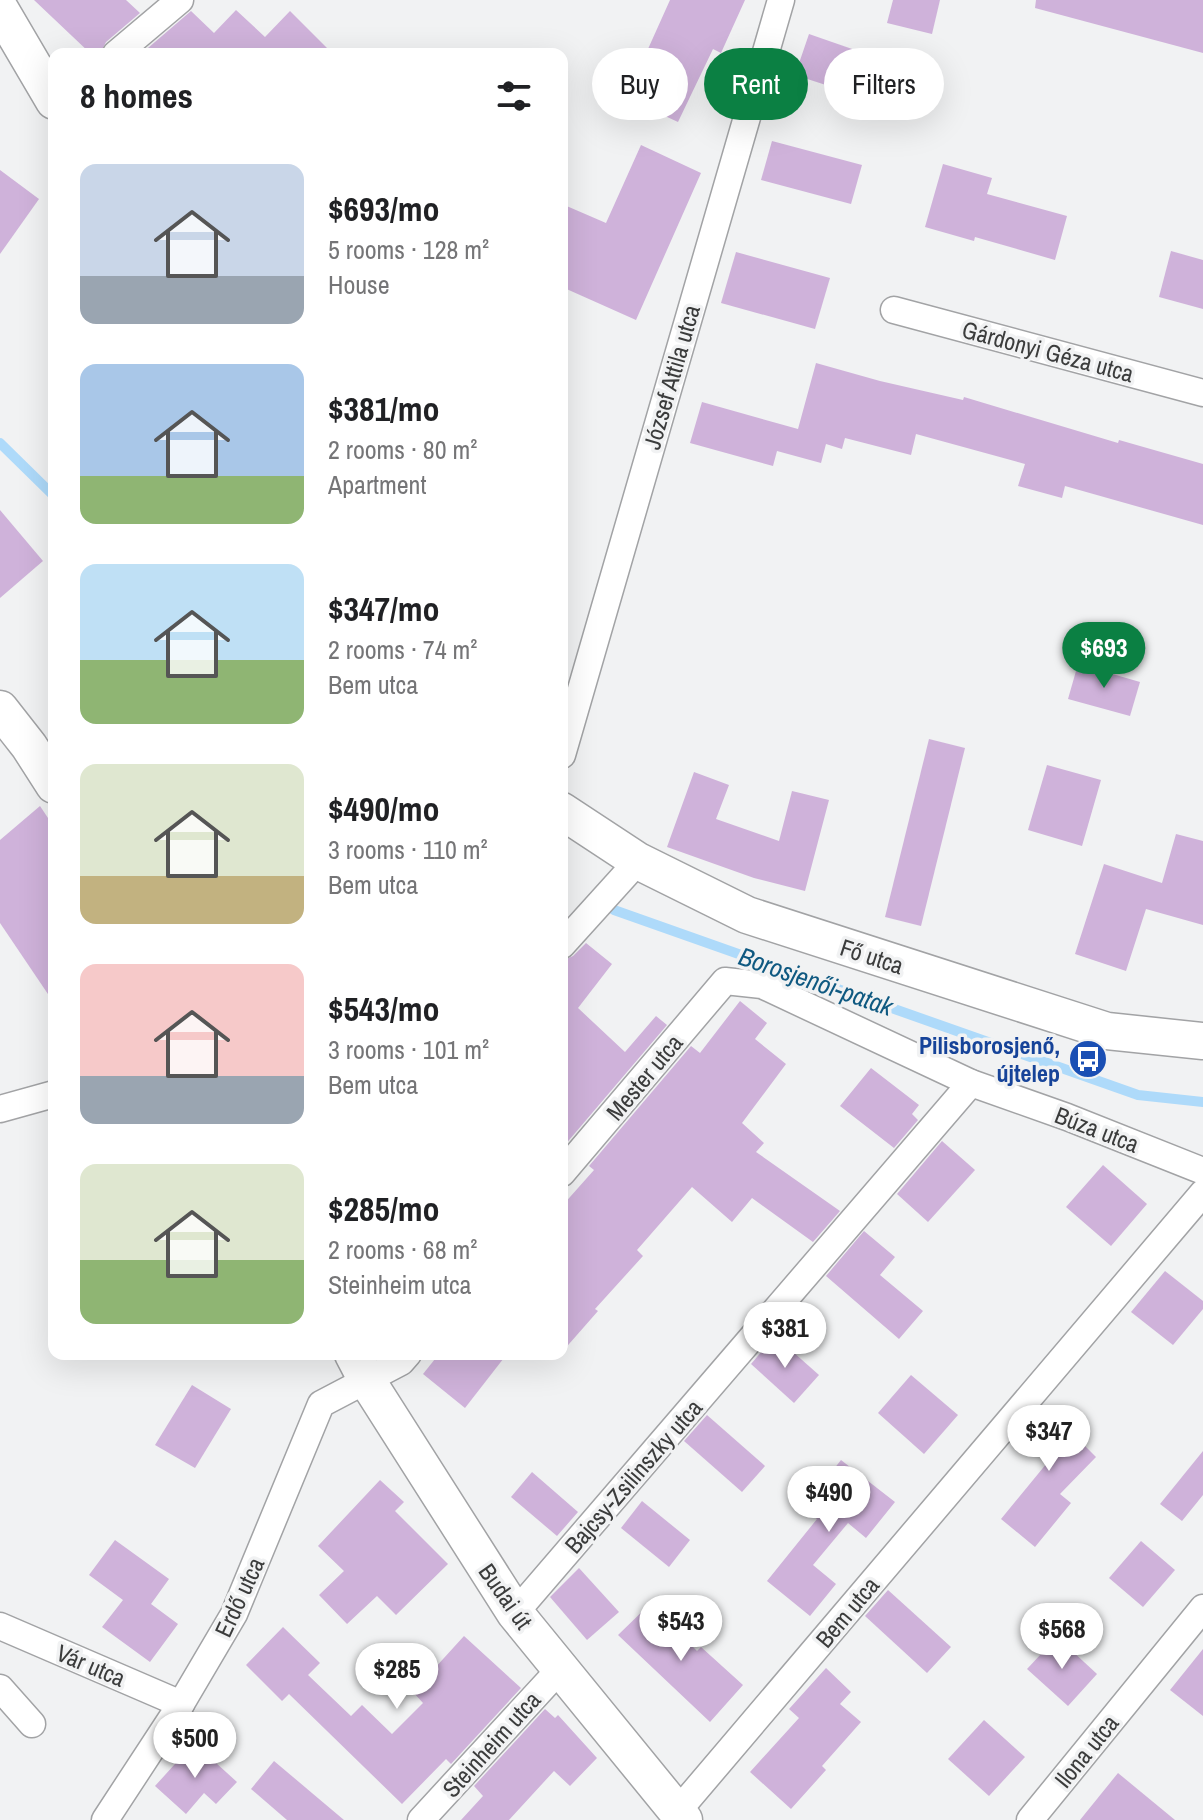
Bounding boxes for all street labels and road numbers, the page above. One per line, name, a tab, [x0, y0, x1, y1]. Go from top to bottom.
street label: József Attila utca	[635, 301, 707, 453]
street label: Gárdonyi Géza utca	[959, 313, 1137, 389]
street label: Fő utca	[836, 931, 908, 981]
street label: Mester utca	[599, 1027, 689, 1127]
street label: Búza utca	[1050, 1098, 1144, 1160]
street label: Bajcsy-Zsilinszky utca	[557, 1392, 709, 1560]
street label: Erdő utca	[207, 1552, 271, 1642]
street label: Budai út	[472, 1557, 540, 1636]
street label: Bem utca	[808, 1570, 886, 1654]
street label: Vár utca	[52, 1636, 130, 1694]
street label: Steinheim utca	[435, 1684, 547, 1804]
street label: Ilona utca	[1047, 1708, 1125, 1794]

